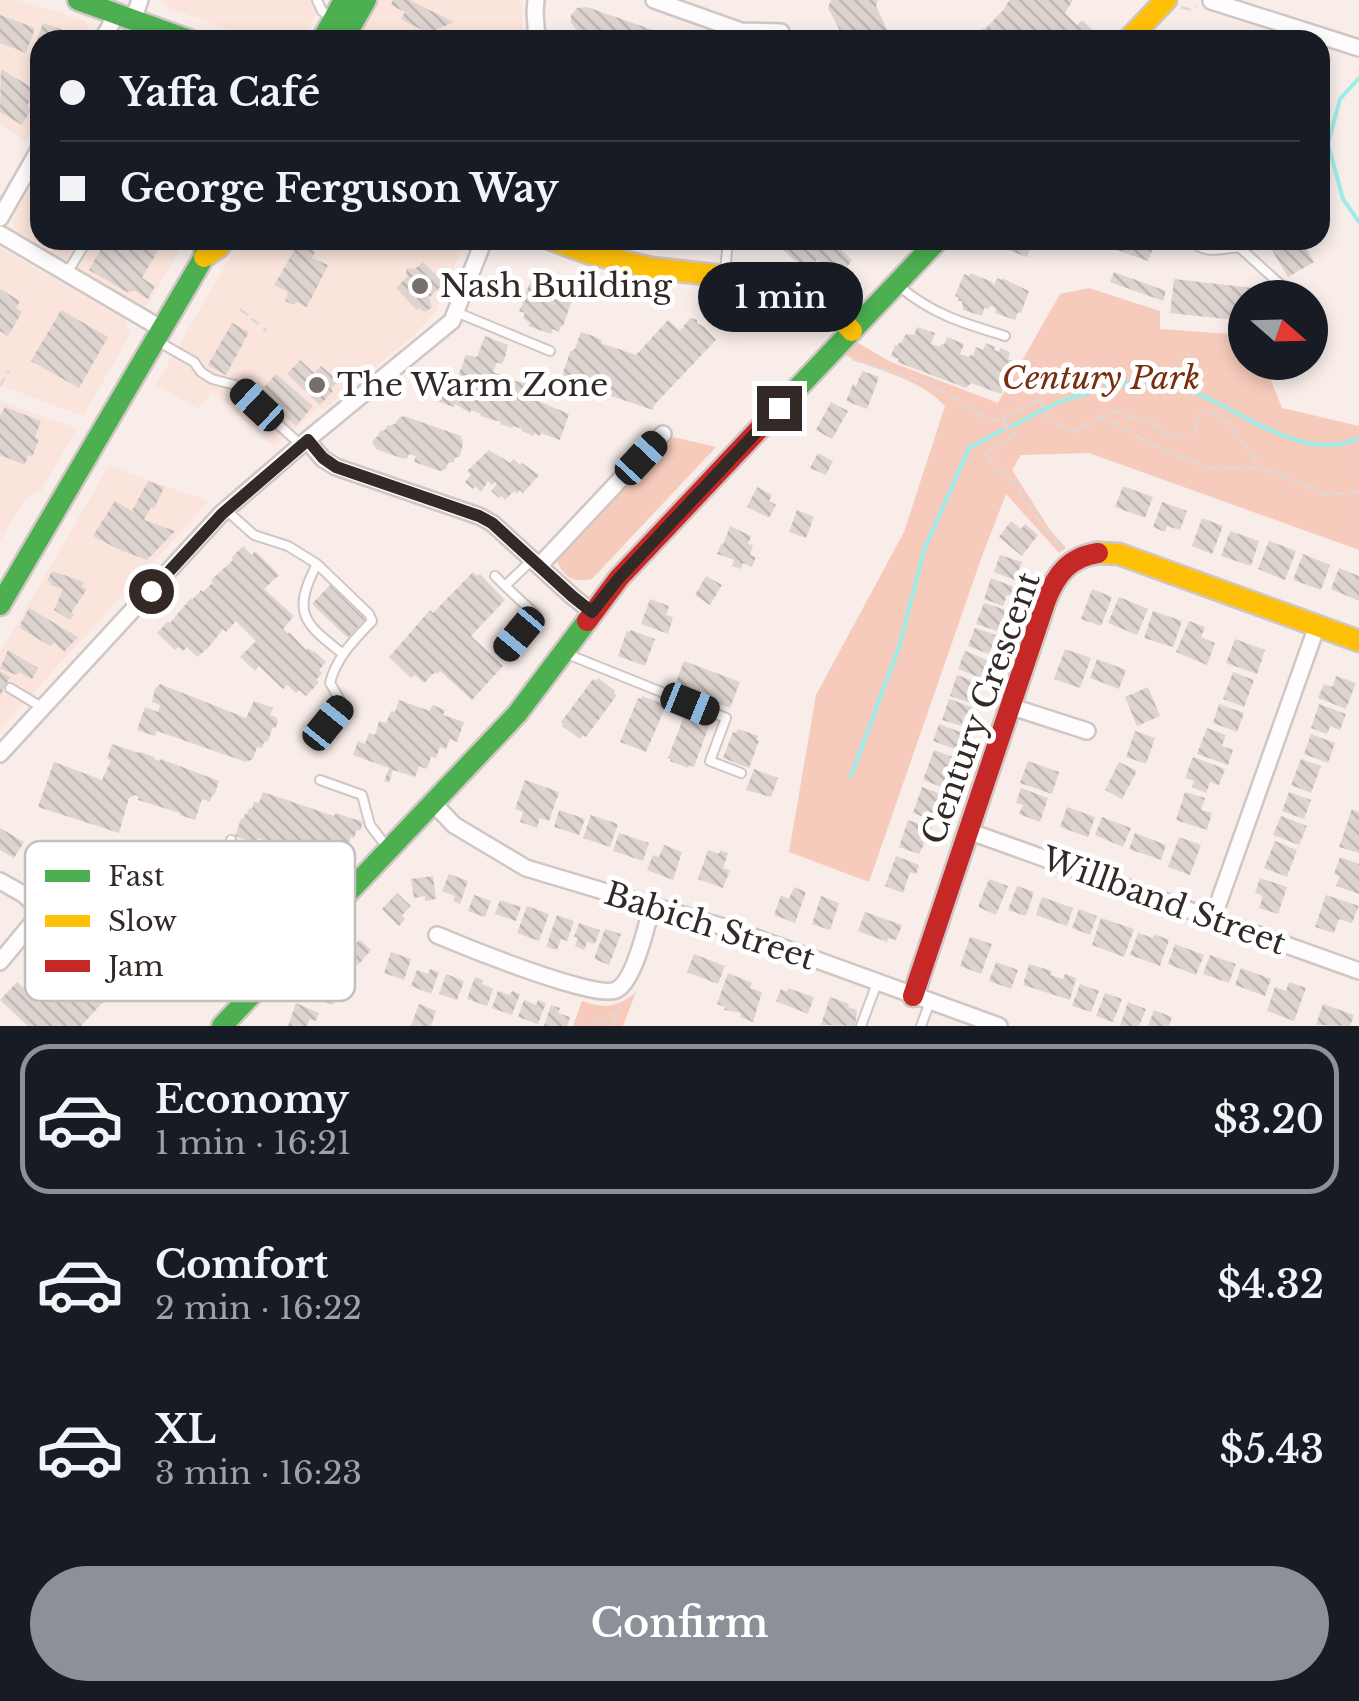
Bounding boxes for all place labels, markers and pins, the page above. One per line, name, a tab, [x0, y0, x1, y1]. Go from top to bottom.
place label: Nash Building	[440, 266, 673, 306]
marker: Nash Building	[409, 275, 431, 297]
place label: The Warm Zone	[337, 365, 608, 405]
marker: The Warm Zone	[306, 374, 328, 396]

